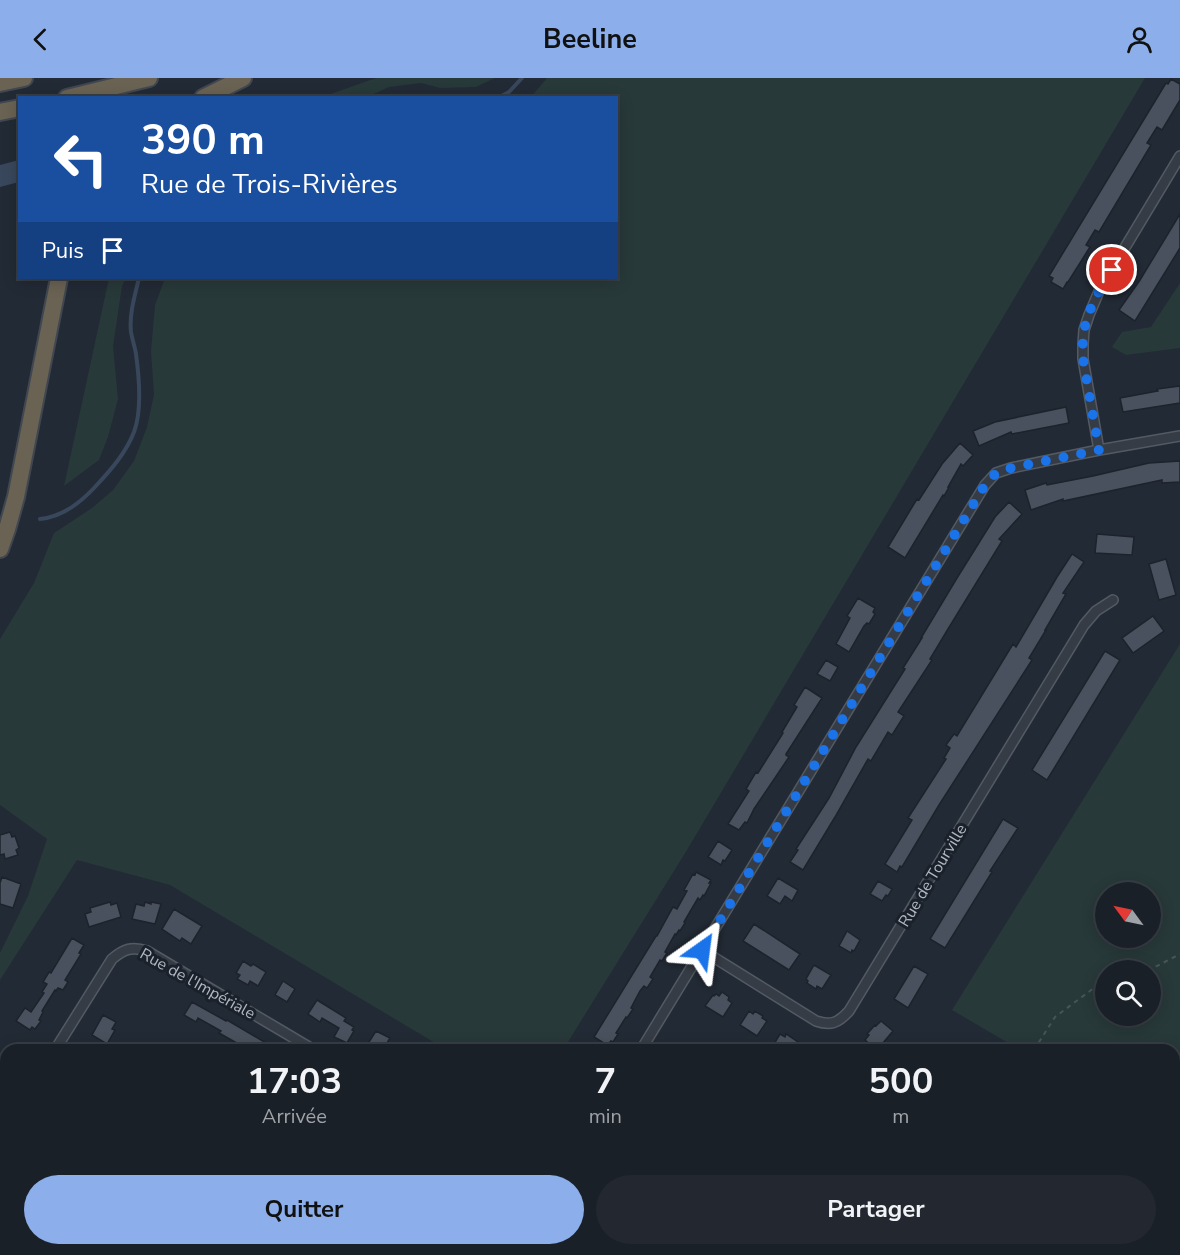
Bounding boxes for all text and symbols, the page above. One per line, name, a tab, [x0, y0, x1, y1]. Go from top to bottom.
text: Beeline	[543, 21, 637, 58]
icon: back	[24, 23, 57, 56]
icon: person	[1123, 23, 1156, 56]
text: 390 m	[141, 112, 265, 169]
icon: left	[42, 120, 120, 198]
text: Rue de Trois-Rivières	[141, 166, 398, 203]
icon: arrive	[96, 234, 129, 267]
text: Puis	[42, 236, 84, 266]
pin	[1086, 244, 1137, 295]
icon: arrive	[1095, 253, 1128, 286]
street label: Rue de Tourville	[893, 820, 972, 931]
north arrow	[1095, 882, 1161, 948]
map controls	[1095, 882, 1161, 1026]
position arrow	[670, 918, 734, 982]
street label: Rue de l'Impériale	[136, 943, 259, 1025]
button: search	[1095, 960, 1161, 1026]
text: 17:03	[247, 1057, 342, 1106]
text: 7	[594, 1057, 616, 1106]
text: 500	[868, 1057, 933, 1106]
text: Arrivée	[262, 1103, 327, 1130]
text: min	[589, 1103, 622, 1130]
text: m	[892, 1103, 909, 1130]
button: Quitter	[24, 1175, 584, 1244]
button: Partager	[596, 1175, 1156, 1244]

